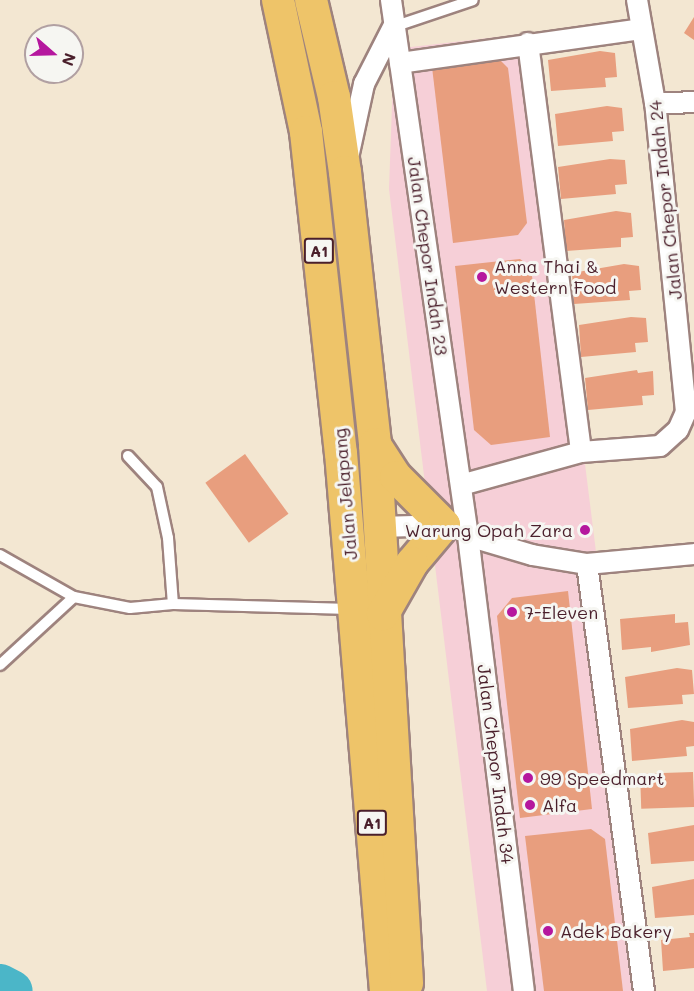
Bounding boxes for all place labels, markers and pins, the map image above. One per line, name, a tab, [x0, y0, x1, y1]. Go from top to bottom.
place label: Anna Thai & Western Food	[494, 256, 616, 298]
marker: Anna Thai & Western Food	[475, 270, 489, 284]
place label: Warung Opah Zara	[405, 519, 573, 541]
marker: Warung Opah Zara	[578, 523, 592, 537]
place label: 7-Eleven	[524, 601, 598, 623]
marker: 7-Eleven	[505, 605, 519, 619]
place label: 99 Speedmart	[540, 767, 664, 789]
marker: 99 Speedmart	[521, 771, 535, 785]
place label: Alfa	[542, 794, 577, 816]
marker: Alfa	[523, 798, 537, 812]
place label: Adek Bakery	[560, 920, 672, 942]
marker: Adek Bakery	[541, 924, 555, 938]

